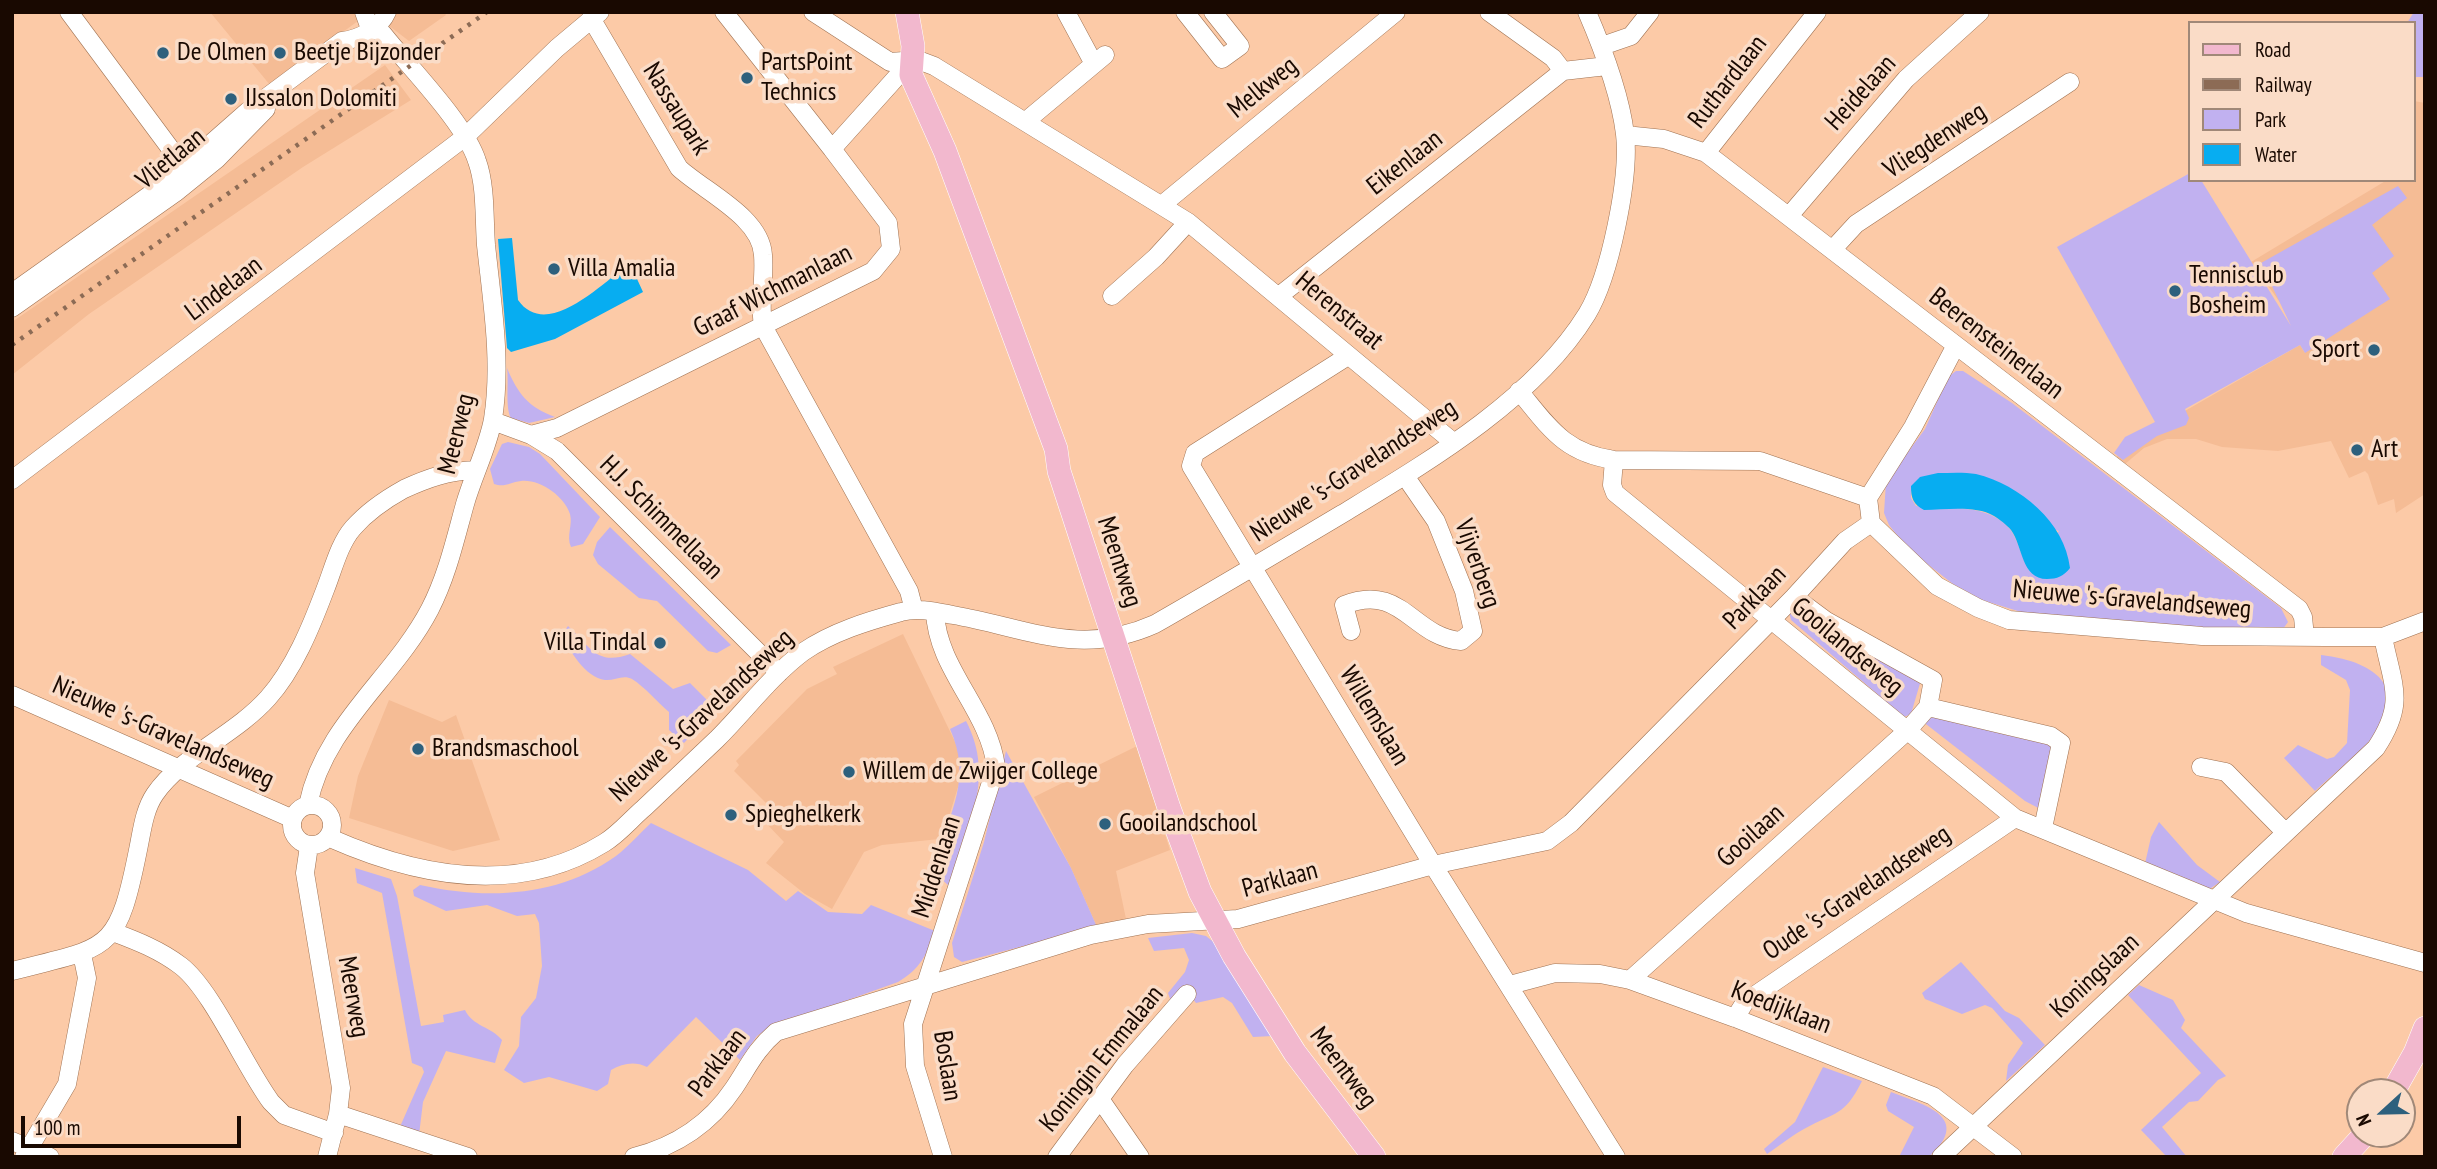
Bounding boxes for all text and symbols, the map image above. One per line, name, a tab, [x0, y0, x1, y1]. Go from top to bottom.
legend	[2188, 21, 2416, 182]
street label: Ruthardlaan	[1682, 29, 1774, 135]
text: Road	[2255, 36, 2291, 63]
place label: De Olmen	[177, 37, 266, 69]
place label: Beetje Bijzonder	[294, 37, 441, 69]
marker: De Olmen	[155, 45, 171, 61]
marker: Beetje Bijzonder	[272, 45, 288, 61]
place label: PartsPoint Technics	[761, 47, 853, 108]
street label: Heidelaan	[1819, 49, 1903, 137]
street label: Melkweg	[1222, 51, 1304, 125]
street label: Nassaupark	[636, 57, 716, 161]
marker: PartsPoint Technics	[739, 70, 755, 86]
text: Railway	[2255, 71, 2312, 98]
place label: IJssalon Dolomiti	[245, 83, 397, 115]
marker: IJssalon Dolomiti	[223, 91, 239, 107]
street label: Vliegdenweg	[1878, 96, 1992, 186]
text: Park	[2255, 106, 2286, 133]
street label: Vlietlaan	[130, 122, 212, 196]
street label: Eikenlaan	[1361, 124, 1449, 202]
text: Water	[2255, 141, 2297, 168]
street label: Graaf Wichmanlaan	[689, 238, 857, 344]
street label: Lindelaan	[179, 250, 269, 328]
place label: Villa Amalia	[568, 253, 675, 285]
place label: Tennisclub Bosheim	[2189, 260, 2284, 322]
marker: Villa Amalia	[546, 261, 562, 277]
street label: Herenstraat	[1289, 265, 1389, 357]
street label: Beerensteinerlaan	[1922, 282, 2070, 406]
marker: Tennisclub Bosheim	[2167, 283, 2183, 299]
place label: Sport	[2311, 334, 2360, 366]
marker: Sport	[2366, 342, 2382, 358]
street label: Meerweg	[432, 391, 482, 477]
street label: Nieuwe 's-Gravelandseweg	[1245, 393, 1463, 549]
place label: Art	[2371, 434, 2398, 466]
marker: Art	[2349, 442, 2365, 458]
street label: H.J. Schimmellaan	[593, 450, 729, 586]
street label: Meentweg	[1090, 513, 1148, 611]
street label: Vijverberg	[1447, 516, 1507, 612]
street label: Parklaan	[1717, 560, 1793, 636]
street label: Nieuwe 's-Gravelandseweg	[2012, 574, 2252, 626]
street label: Gooilandseweg	[1785, 591, 1909, 703]
street label: Nieuwe 's-Gravelandseweg	[604, 623, 800, 809]
place label: Villa Tindal	[544, 627, 646, 659]
marker: Villa Tindal	[652, 635, 668, 651]
street label: Willemslaan	[1332, 661, 1416, 771]
street label: Nieuwe 's-Gravelandseweg	[47, 670, 279, 796]
place label: Brandsmaschool	[432, 733, 579, 765]
marker: Brandsmaschool	[410, 741, 426, 757]
place label: Willem de Zwijger College	[863, 756, 1098, 788]
marker: Willem de Zwijger College	[841, 764, 857, 780]
street label: Gooilaan	[1711, 798, 1791, 874]
place label: Spieghelkerk	[745, 799, 861, 831]
marker: Spieghelkerk	[723, 807, 739, 823]
place label: Gooilandschool	[1119, 808, 1257, 840]
street label: Middenlaan	[906, 812, 968, 922]
marker: Gooilandschool	[1097, 816, 1113, 832]
street label: Oude 's-Gravelandseweg	[1757, 819, 1957, 967]
street label: Parklaan	[1239, 855, 1321, 905]
street label: Koningslaan	[2044, 927, 2146, 1025]
street label: Meerweg	[331, 954, 375, 1040]
street label: Koedijklaan	[1727, 975, 1835, 1041]
street label: Koningin Emmalaan	[1034, 980, 1170, 1138]
street label: Meentweg	[1302, 1021, 1384, 1115]
street label: Parklaan	[682, 1023, 754, 1103]
street label: Boslaan	[926, 1029, 968, 1103]
north arrow	[2346, 1078, 2416, 1148]
scale bar	[24, 1102, 245, 1146]
text: N	[2350, 1111, 2376, 1129]
text: 100 m	[34, 1114, 80, 1141]

